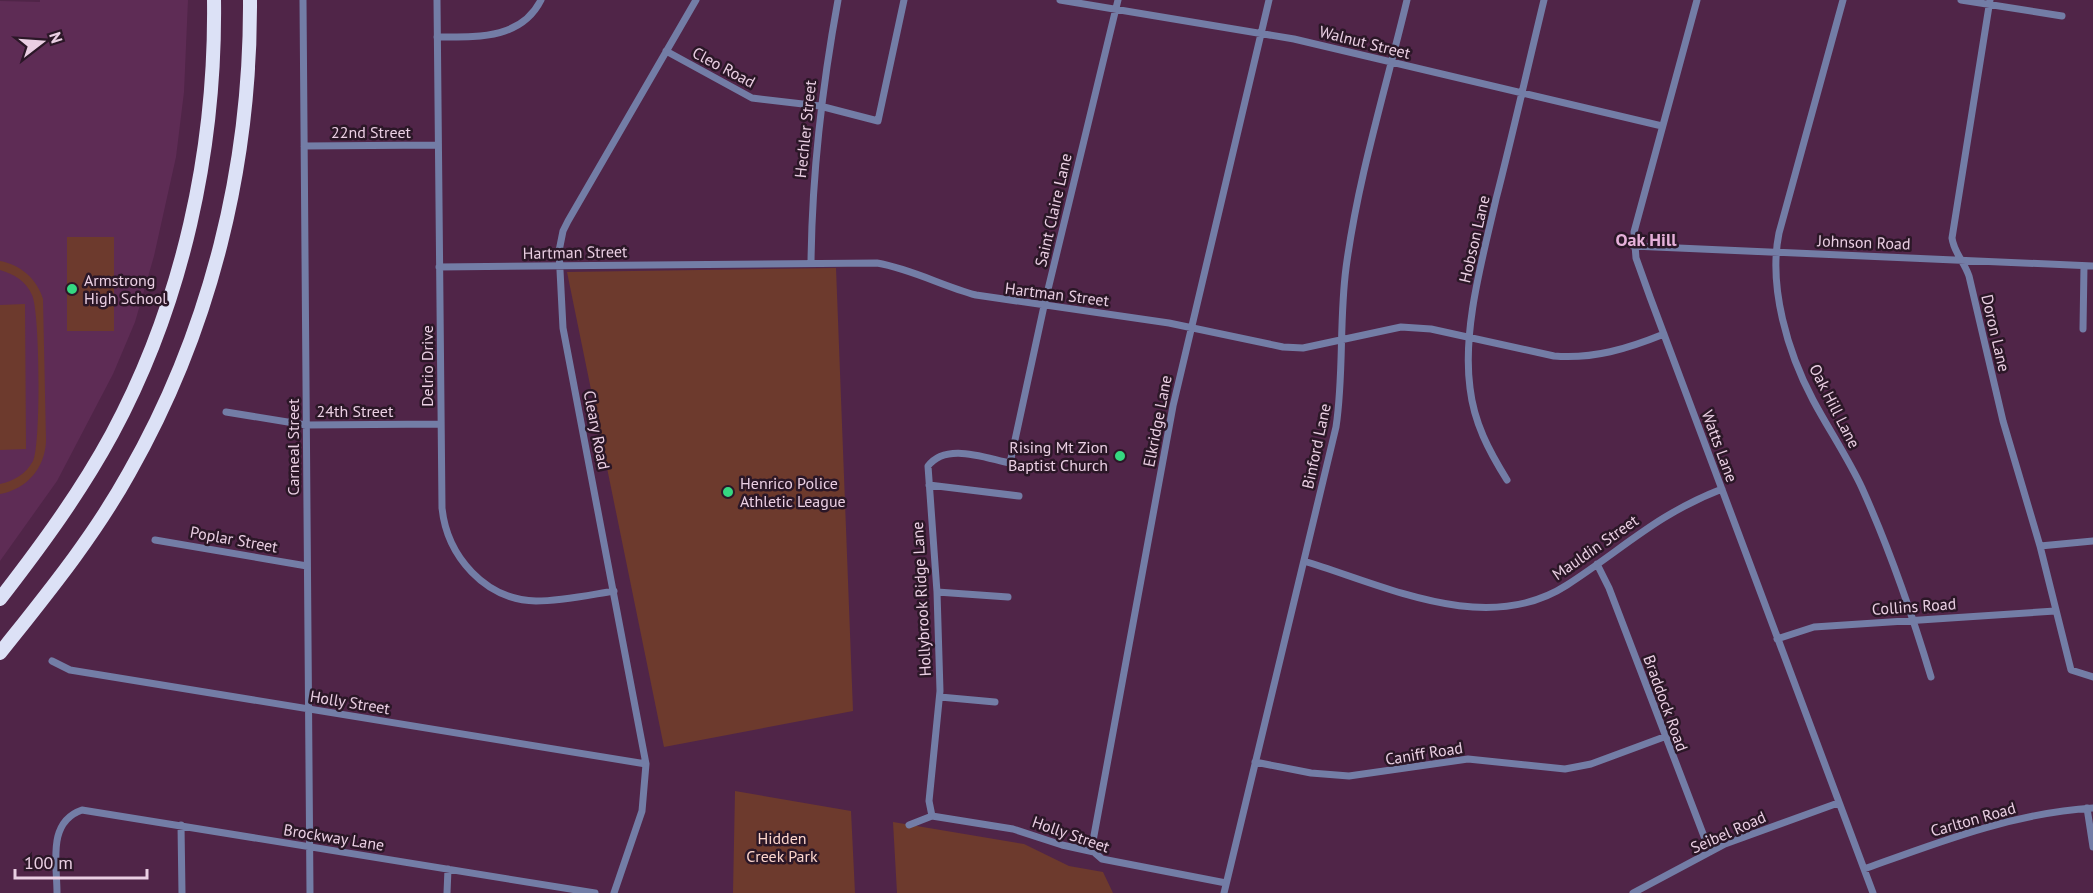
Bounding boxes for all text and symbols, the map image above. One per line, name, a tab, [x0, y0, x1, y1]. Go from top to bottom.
north arrow	[12, 12, 72, 72]
street label: Walnut Street	[1317, 21, 1413, 63]
text: N	[45, 30, 67, 46]
street label: Cleo Road	[689, 42, 759, 92]
street label: Hechler Street	[790, 79, 820, 179]
street label: 22nd Street	[331, 122, 412, 142]
street label: Saint Claire Lane	[1030, 151, 1076, 269]
street label: Hobson Lane	[1454, 193, 1494, 285]
district label: Oak Hill	[1616, 228, 1677, 251]
street label: Johnson Road	[1816, 230, 1911, 254]
street label: Hartman Street	[522, 241, 628, 263]
place label: Armstrong High School	[84, 270, 167, 308]
street label: Hartman Street	[1004, 278, 1111, 310]
marker: Armstrong High School	[65, 282, 79, 296]
street label: Doron Lane	[1977, 292, 2015, 374]
street label: Delrio Drive	[417, 325, 437, 407]
street label: Oak Hill Lane	[1805, 361, 1865, 451]
street label: Elkridge Lane	[1138, 373, 1176, 469]
street label: Cleary Road	[580, 389, 614, 471]
street label: Carneal Street	[283, 398, 303, 495]
street label: 24th Street	[317, 401, 394, 421]
street label: Binford Lane	[1297, 401, 1335, 491]
street label: Watts Lane	[1698, 407, 1742, 485]
place label: Rising Mt Zion Baptist Church	[1008, 437, 1108, 475]
marker: Rising Mt Zion Baptist Church	[1113, 449, 1127, 463]
place label: Henrico Police Athletic League	[740, 473, 846, 511]
marker: Henrico Police Athletic League	[721, 485, 735, 499]
street label: Mauldin Street	[1548, 510, 1642, 584]
street label: Poplar Street	[189, 521, 280, 557]
street label: Hollybrook Ridge Lane	[907, 521, 935, 677]
street label: Collins Road	[1871, 593, 1957, 619]
street label: Braddock Road	[1639, 652, 1693, 754]
street label: Holly Street	[309, 686, 392, 718]
street label: Caniff Road	[1384, 737, 1464, 769]
street label: Carlton Road	[1928, 797, 2018, 841]
street label: Seibel Road	[1687, 806, 1769, 858]
street label: Holly Street	[1030, 811, 1113, 857]
street label: Brockway Lane	[282, 819, 386, 855]
park label: Hidden Creek Park	[746, 828, 818, 866]
scale bar	[15, 842, 147, 880]
text: 100 m	[24, 851, 73, 874]

